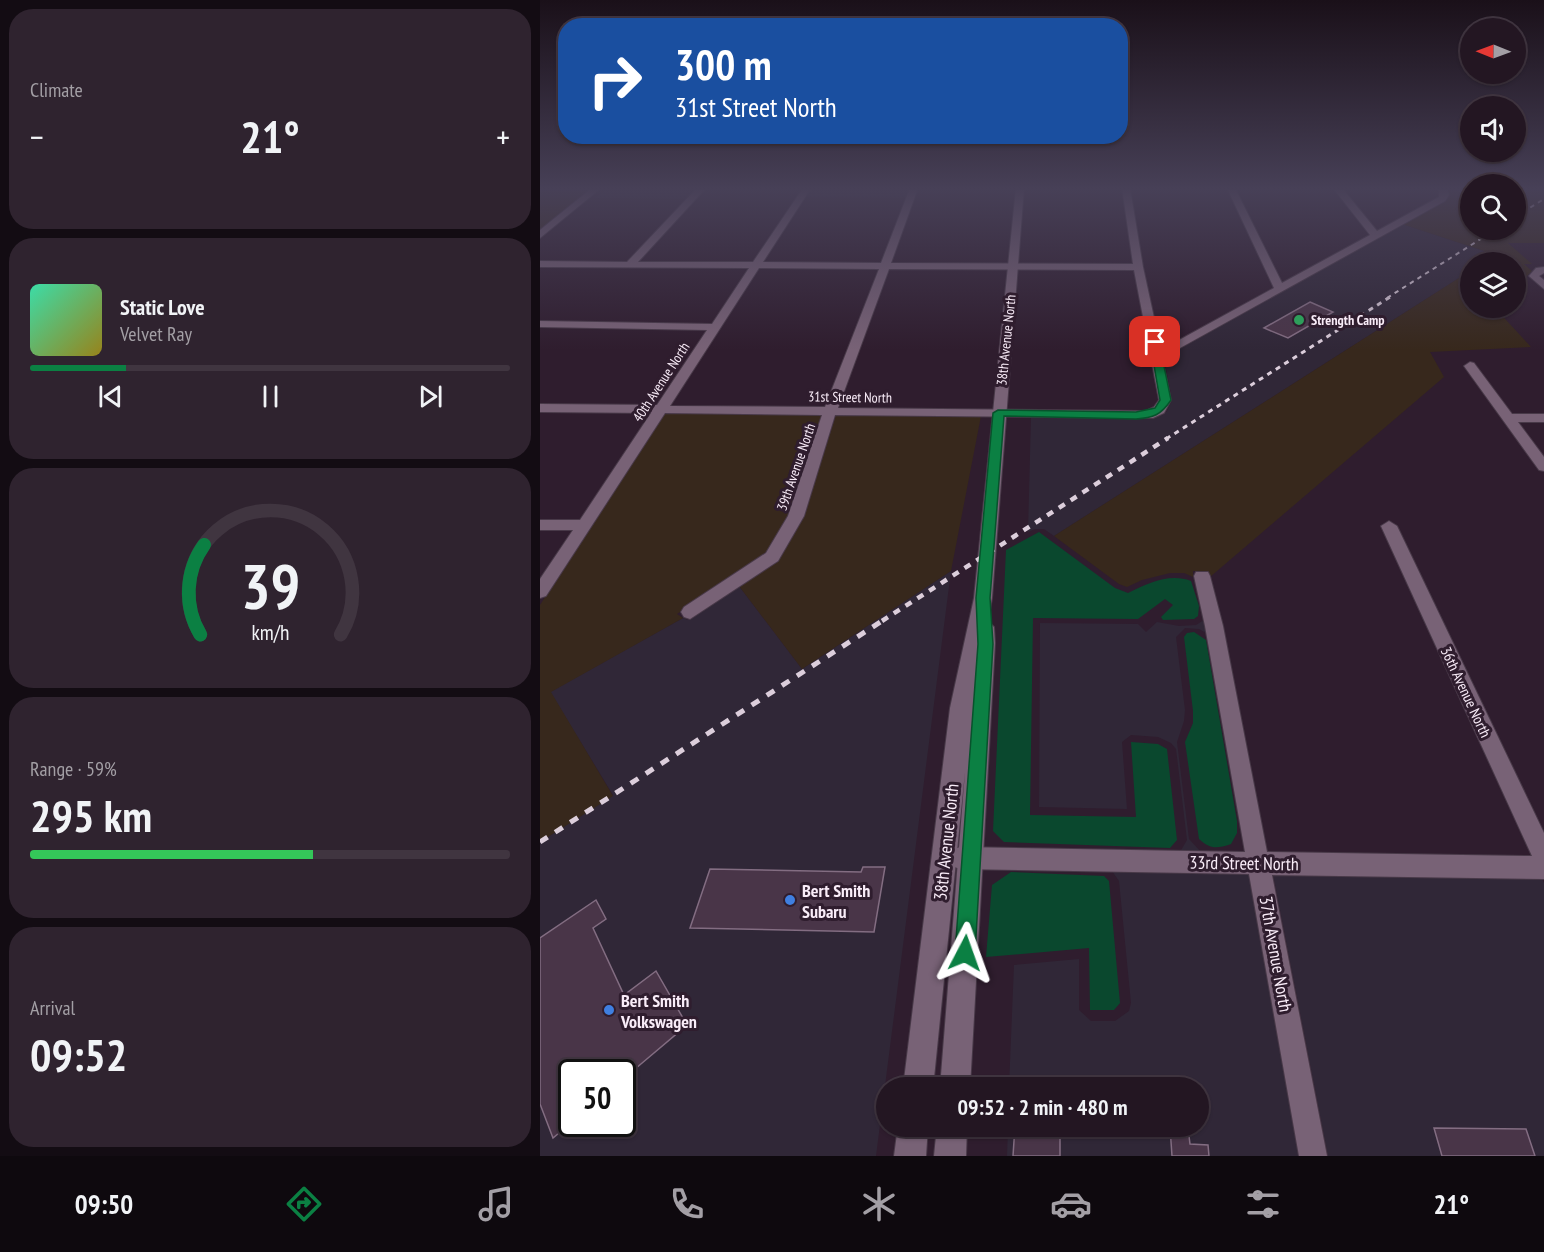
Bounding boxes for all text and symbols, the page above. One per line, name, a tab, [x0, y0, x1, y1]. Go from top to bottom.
north arrow	[1460, 18, 1526, 84]
map controls	[1460, 18, 1526, 318]
text: 300 m	[675, 37, 772, 92]
icon: right	[576, 42, 654, 120]
text: Climate	[30, 77, 83, 103]
text: 31st Street North	[675, 90, 837, 124]
button: sound	[1460, 96, 1526, 162]
text: 21°	[240, 107, 300, 165]
text: −	[30, 115, 44, 158]
text: +	[496, 115, 510, 158]
button: search	[1460, 174, 1526, 240]
button: layers	[1460, 252, 1526, 318]
text: Static Love	[120, 293, 205, 321]
street label: 38th Avenue North	[992, 294, 1020, 386]
place label: Strength Camp	[1311, 311, 1384, 329]
marker: Strength Camp	[1292, 313, 1306, 327]
pin	[1129, 316, 1180, 367]
text: Velvet Ray	[120, 321, 192, 347]
icon: arrive	[1138, 325, 1171, 358]
street label: 40th Avenue North	[629, 339, 693, 425]
icon: previous	[94, 380, 127, 413]
icon: pause	[254, 380, 287, 413]
icon: next	[414, 380, 447, 413]
street label: 31st Street North	[808, 387, 892, 407]
street label: 39th Avenue North	[773, 421, 819, 513]
text: 39	[240, 545, 300, 626]
text: km/h	[251, 618, 289, 646]
street label: 36th Avenue North	[1437, 644, 1495, 740]
text: Range · 59%	[30, 756, 117, 782]
street label: 38th Avenue North	[928, 782, 964, 902]
text: 295 km	[30, 786, 152, 844]
street label: 33rd Street North	[1189, 851, 1299, 875]
place label: Bert Smith Subaru	[802, 879, 870, 923]
marker: Bert Smith Subaru	[783, 893, 797, 907]
street label: 37th Avenue North	[1254, 894, 1298, 1014]
position arrow	[933, 921, 997, 985]
place label: Bert Smith Volkswagen	[620, 989, 697, 1033]
text: Arrival	[30, 995, 75, 1021]
marker: Bert Smith Volkswagen	[602, 1003, 616, 1017]
text: 09:52	[30, 1025, 127, 1083]
speed limit sign: 50	[558, 1059, 636, 1137]
text: 09:52 · 2 min · 480 m	[957, 1093, 1128, 1121]
icon: directions	[283, 1183, 325, 1225]
icon: music	[475, 1183, 517, 1225]
icon: phone	[666, 1183, 708, 1225]
icon: climate	[858, 1183, 900, 1225]
icon: car	[1050, 1183, 1092, 1225]
icon: filters	[1242, 1183, 1284, 1225]
text: 09:50	[75, 1187, 133, 1221]
text: 21°	[1433, 1187, 1469, 1221]

